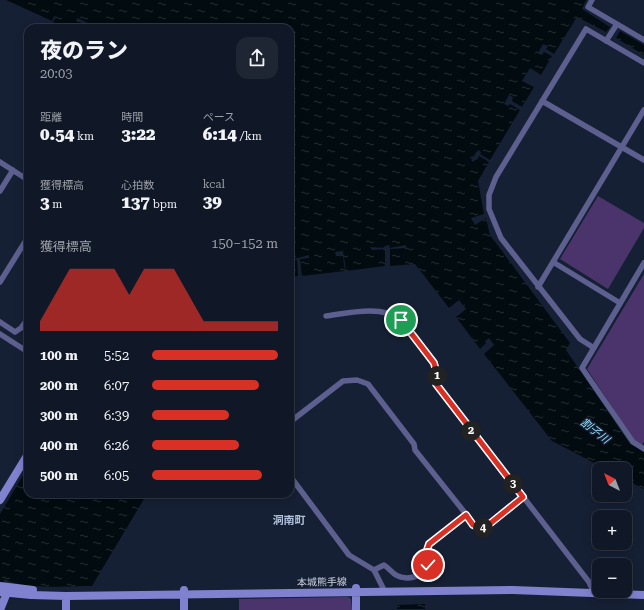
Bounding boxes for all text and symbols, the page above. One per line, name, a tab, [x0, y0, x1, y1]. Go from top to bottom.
button: share	[236, 37, 278, 79]
text: 夜のラン	[40, 38, 128, 63]
text: 20:03	[40, 66, 72, 81]
text: 距離	[40, 111, 62, 124]
text: 時間	[121, 111, 143, 124]
text: ペース	[203, 111, 235, 124]
text: 0.54	[40, 124, 74, 144]
text: 3:22	[121, 124, 156, 144]
text: 6:14	[203, 124, 237, 144]
text: km	[74, 130, 94, 143]
text: /km	[237, 130, 262, 143]
text: kcal	[203, 178, 225, 191]
text: 獲得標高	[40, 179, 84, 192]
text: 心拍数	[121, 179, 154, 192]
text: 39	[203, 191, 222, 211]
text: 3	[40, 192, 50, 212]
text: 137	[121, 192, 150, 212]
text: m	[50, 198, 62, 211]
text: bpm	[150, 198, 177, 211]
text: 150–152 m	[211, 236, 278, 251]
text: 獲得標高	[40, 239, 92, 254]
pin	[384, 303, 418, 337]
icon: arrive	[390, 309, 412, 331]
text: 100 m	[40, 348, 78, 363]
text: 5:52	[104, 348, 129, 363]
pin: 1	[427, 366, 447, 386]
text: 1	[434, 369, 440, 382]
text: 200 m	[40, 378, 78, 393]
text: 6:07	[104, 378, 129, 393]
text: 300 m	[40, 408, 78, 423]
text: 6:39	[104, 408, 129, 423]
water label: 割子川	[578, 416, 613, 447]
pin: 2	[461, 421, 481, 441]
text: 2	[468, 424, 474, 437]
text: 400 m	[40, 438, 78, 453]
text: 6:26	[104, 438, 129, 453]
north arrow	[592, 462, 632, 502]
map controls	[592, 462, 632, 598]
text: 500 m	[40, 468, 78, 483]
text: 6:05	[104, 468, 129, 483]
pin: 3	[503, 474, 523, 494]
text: 3	[510, 477, 516, 490]
button: +	[592, 510, 632, 550]
district label: 洞南町	[273, 514, 306, 527]
pin: 4	[473, 518, 493, 538]
text: 4	[480, 521, 486, 534]
pin	[411, 548, 445, 582]
icon: check	[417, 554, 439, 576]
button: −	[592, 558, 632, 598]
street label: 本城熊手線	[297, 576, 347, 588]

